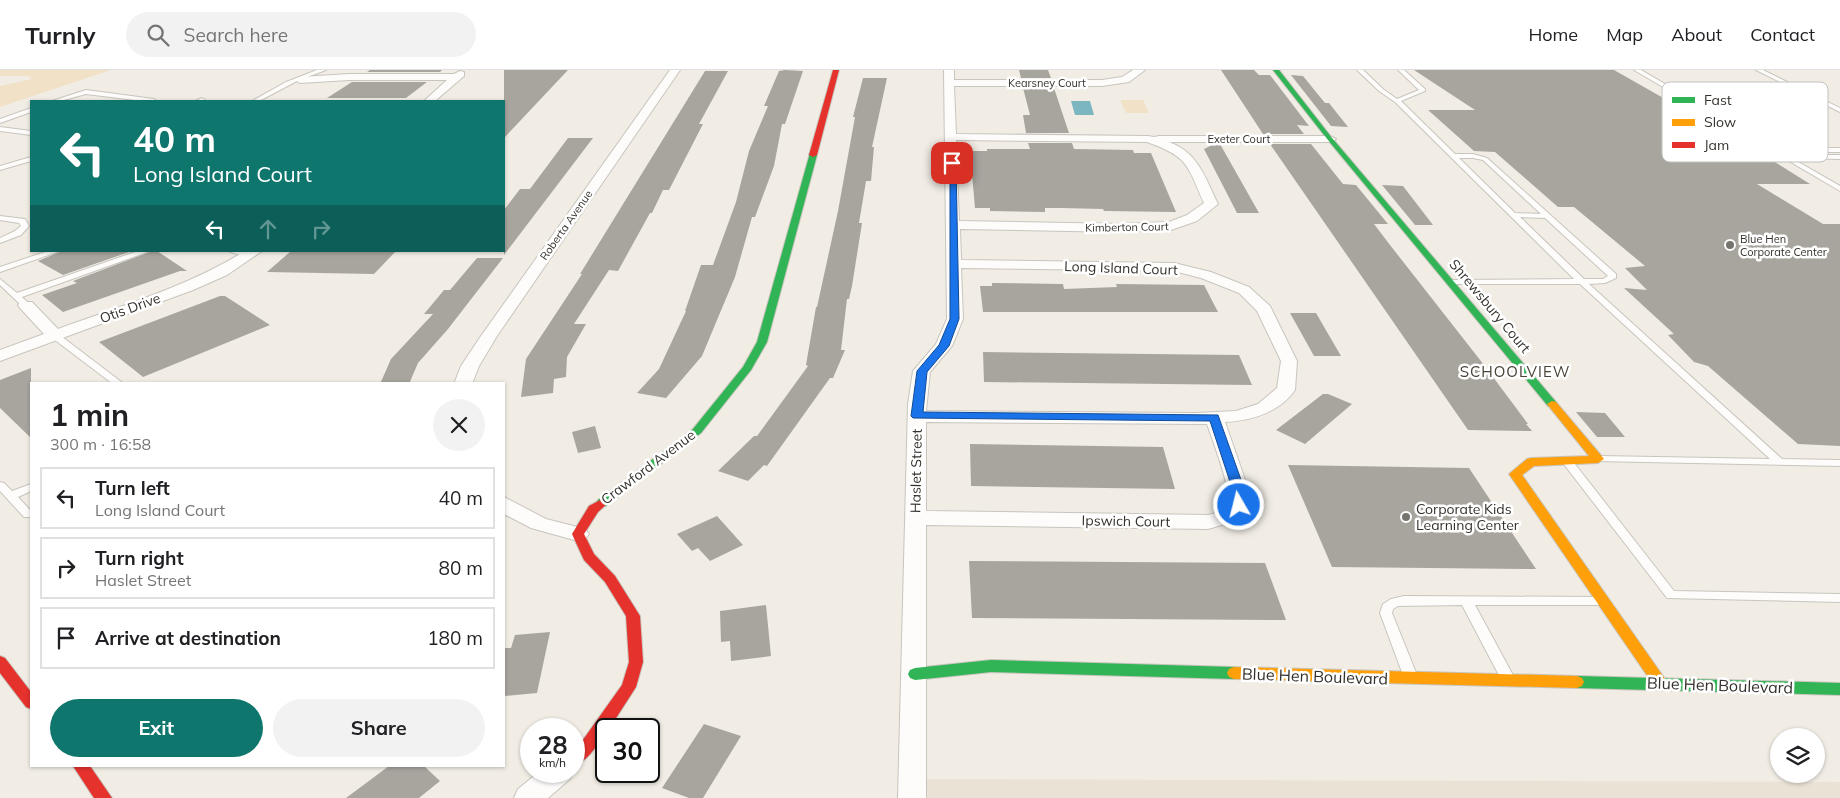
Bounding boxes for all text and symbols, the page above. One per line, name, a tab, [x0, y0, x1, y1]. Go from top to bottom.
search box	[126, 12, 476, 57]
text: Turnly	[25, 20, 96, 50]
icon: search	[144, 21, 172, 49]
text: Search here	[184, 23, 288, 47]
text: Home	[1528, 23, 1578, 46]
text: Map	[1606, 23, 1643, 46]
text: About	[1671, 23, 1722, 46]
text: Contact	[1750, 23, 1815, 46]
street label: Kearsney Court	[1008, 76, 1086, 90]
legend	[1662, 82, 1828, 162]
text: Fast	[1704, 91, 1732, 109]
text: Slow	[1704, 113, 1736, 131]
text: 40 m	[133, 117, 216, 161]
icon: left	[50, 120, 115, 185]
street label: Exeter Court	[1208, 132, 1271, 146]
text: Jam	[1704, 136, 1729, 154]
pin	[931, 142, 973, 184]
icon: arrive	[938, 149, 966, 177]
text: Long Island Court	[133, 160, 312, 188]
street label: Roberta Avenue	[537, 187, 595, 263]
icon: left	[201, 215, 229, 243]
icon: ahead	[254, 215, 282, 243]
icon: right	[307, 215, 335, 243]
street label: Kimberton Court	[1085, 219, 1169, 235]
place label: Blue Hen Corporate Center	[1740, 232, 1827, 259]
marker: Blue Hen Corporate Center	[1724, 239, 1736, 251]
street label: Shrewsbury Court	[1446, 255, 1535, 357]
street label: Long Island Court	[1064, 257, 1178, 279]
street label: Otis Drive	[97, 289, 163, 327]
district label: SCHOOLVIEW	[1460, 362, 1570, 381]
text: 1 min	[50, 396, 129, 434]
button: close	[433, 399, 485, 451]
street label: Crawford Avenue	[597, 426, 699, 508]
street label: Haslet Street	[906, 429, 926, 513]
text: 300 m · 16:58	[50, 434, 151, 454]
text: Turn left	[95, 476, 170, 500]
position arrow	[1212, 478, 1264, 530]
icon: left	[52, 484, 80, 512]
text: 40 m	[439, 486, 483, 510]
text: Long Island Court	[95, 500, 225, 520]
place label: Corporate Kids Learning Center	[1416, 500, 1520, 534]
street label: Ipswich Court	[1082, 511, 1171, 531]
marker: Corporate Kids Learning Center	[1400, 511, 1412, 523]
text: Turn right	[95, 546, 184, 570]
icon: right	[52, 554, 80, 582]
text: 80 m	[439, 556, 483, 580]
text: Haslet Street	[95, 570, 191, 590]
icon: arrive	[52, 624, 80, 652]
text: Arrive at destination	[95, 626, 281, 650]
text: 180 m	[427, 626, 483, 650]
street label: Blue Hen Boulevard	[1242, 663, 1388, 689]
street label: Blue Hen Boulevard	[1647, 672, 1793, 698]
button: Exit	[50, 699, 263, 757]
button: Share	[273, 699, 485, 757]
speed limit sign: 30	[595, 718, 660, 783]
map controls	[1770, 728, 1825, 783]
button: layers	[1770, 728, 1825, 783]
text: 28	[537, 729, 568, 760]
text: km/h	[539, 755, 566, 770]

